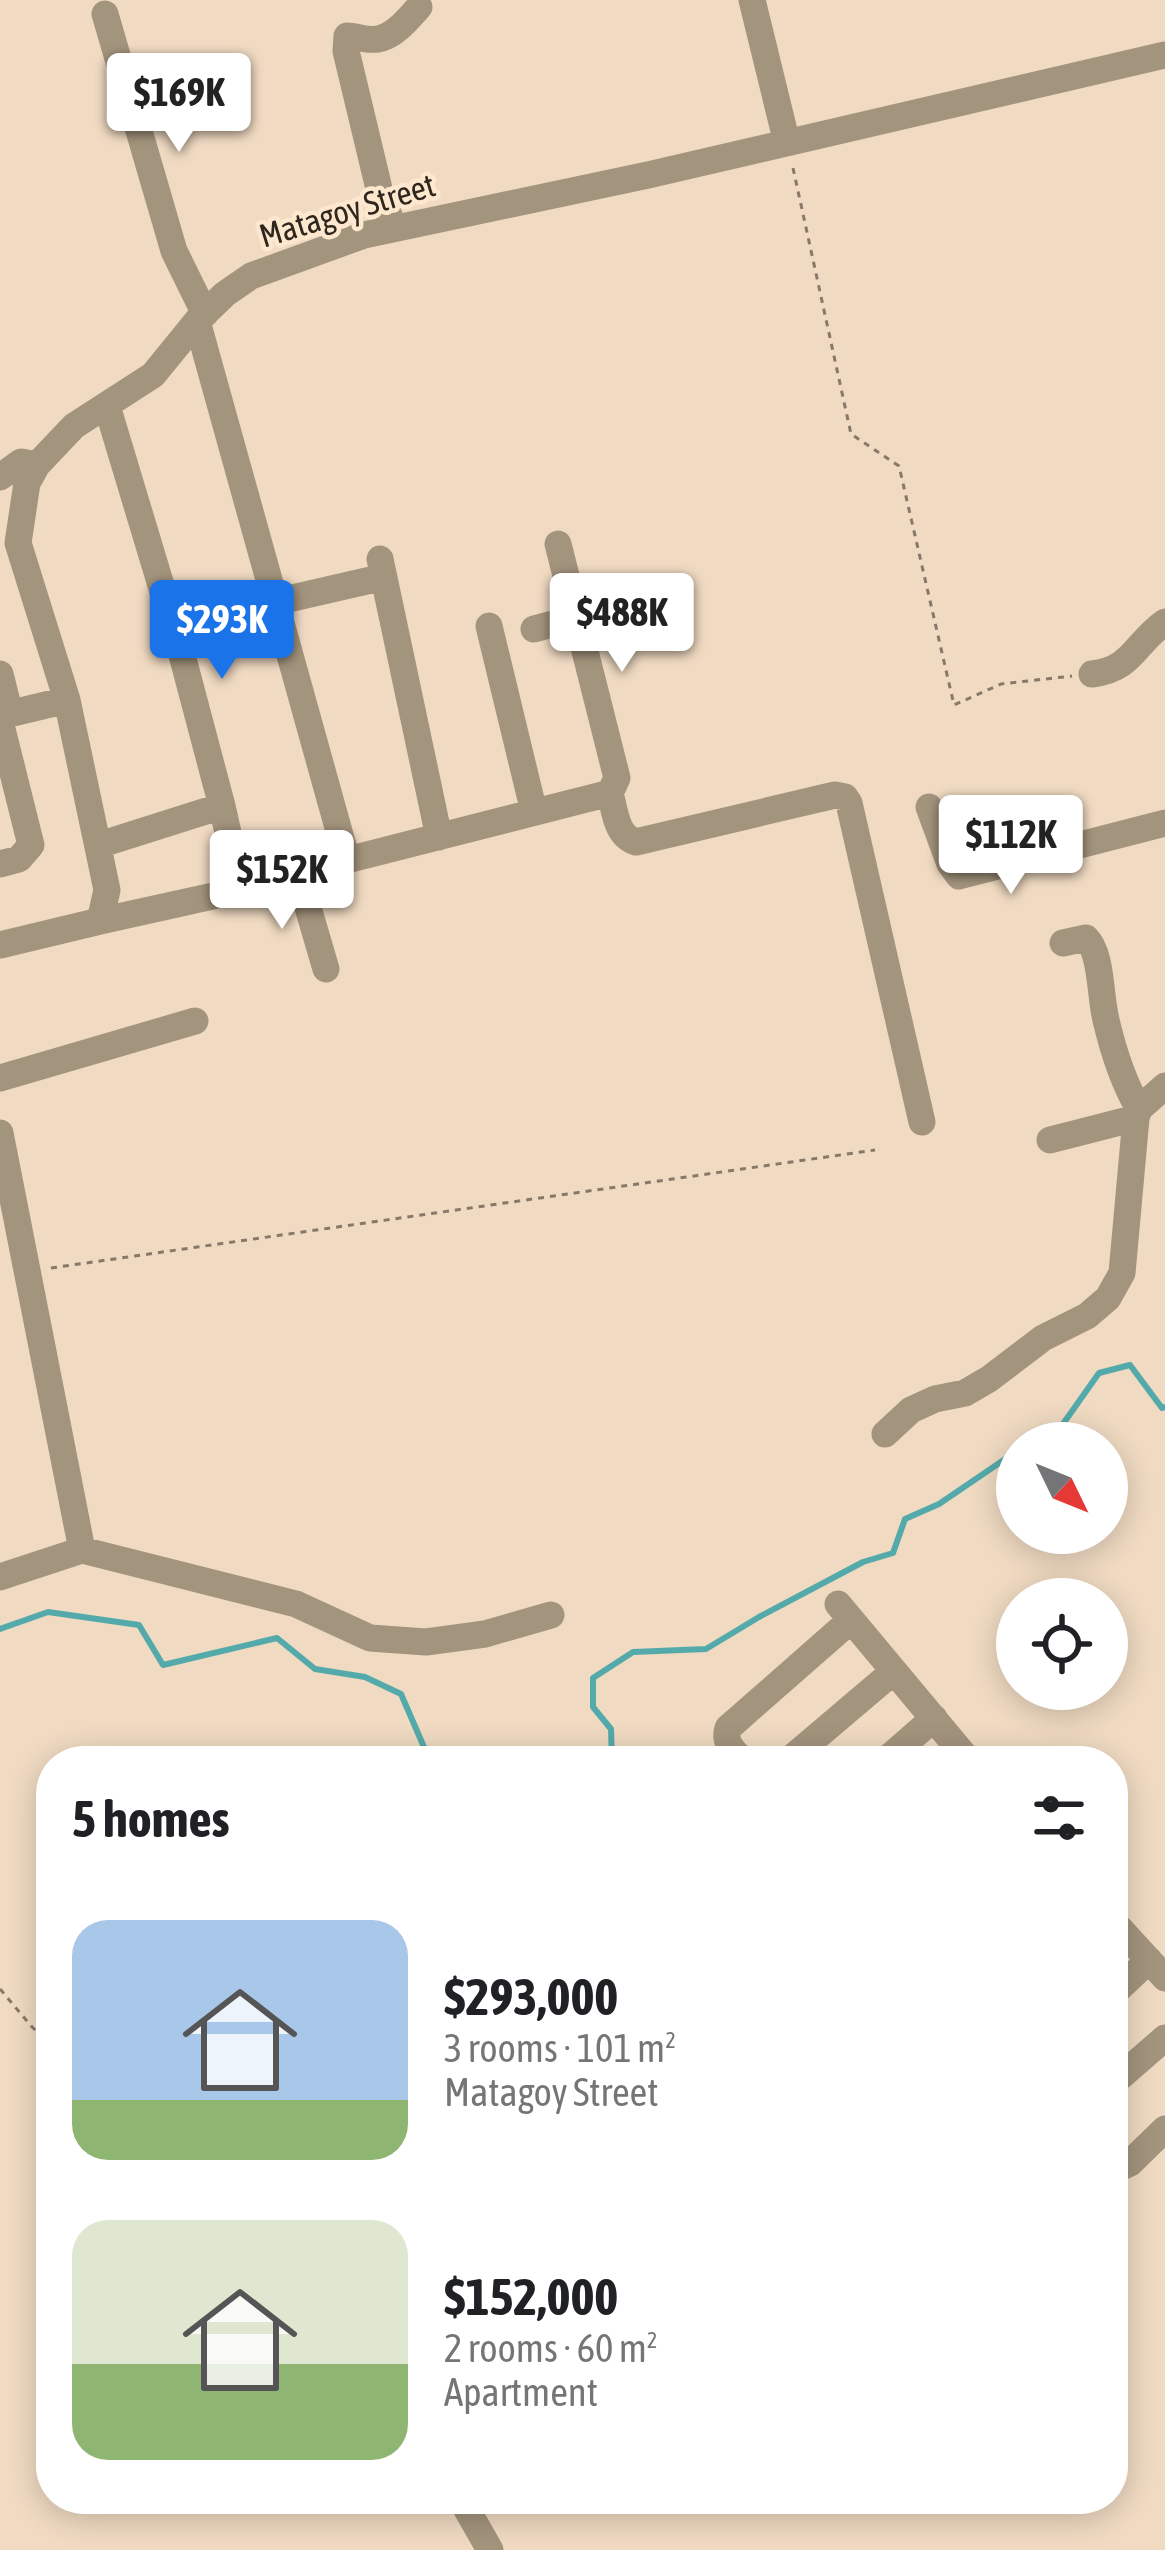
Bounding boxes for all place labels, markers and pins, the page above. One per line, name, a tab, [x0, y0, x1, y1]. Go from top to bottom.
pin: $169K	[95, 53, 263, 155]
pin: $488K	[538, 573, 706, 675]
pin: $293K	[138, 580, 306, 682]
pin: $112K	[927, 795, 1095, 897]
pin: $152K	[198, 830, 366, 932]

